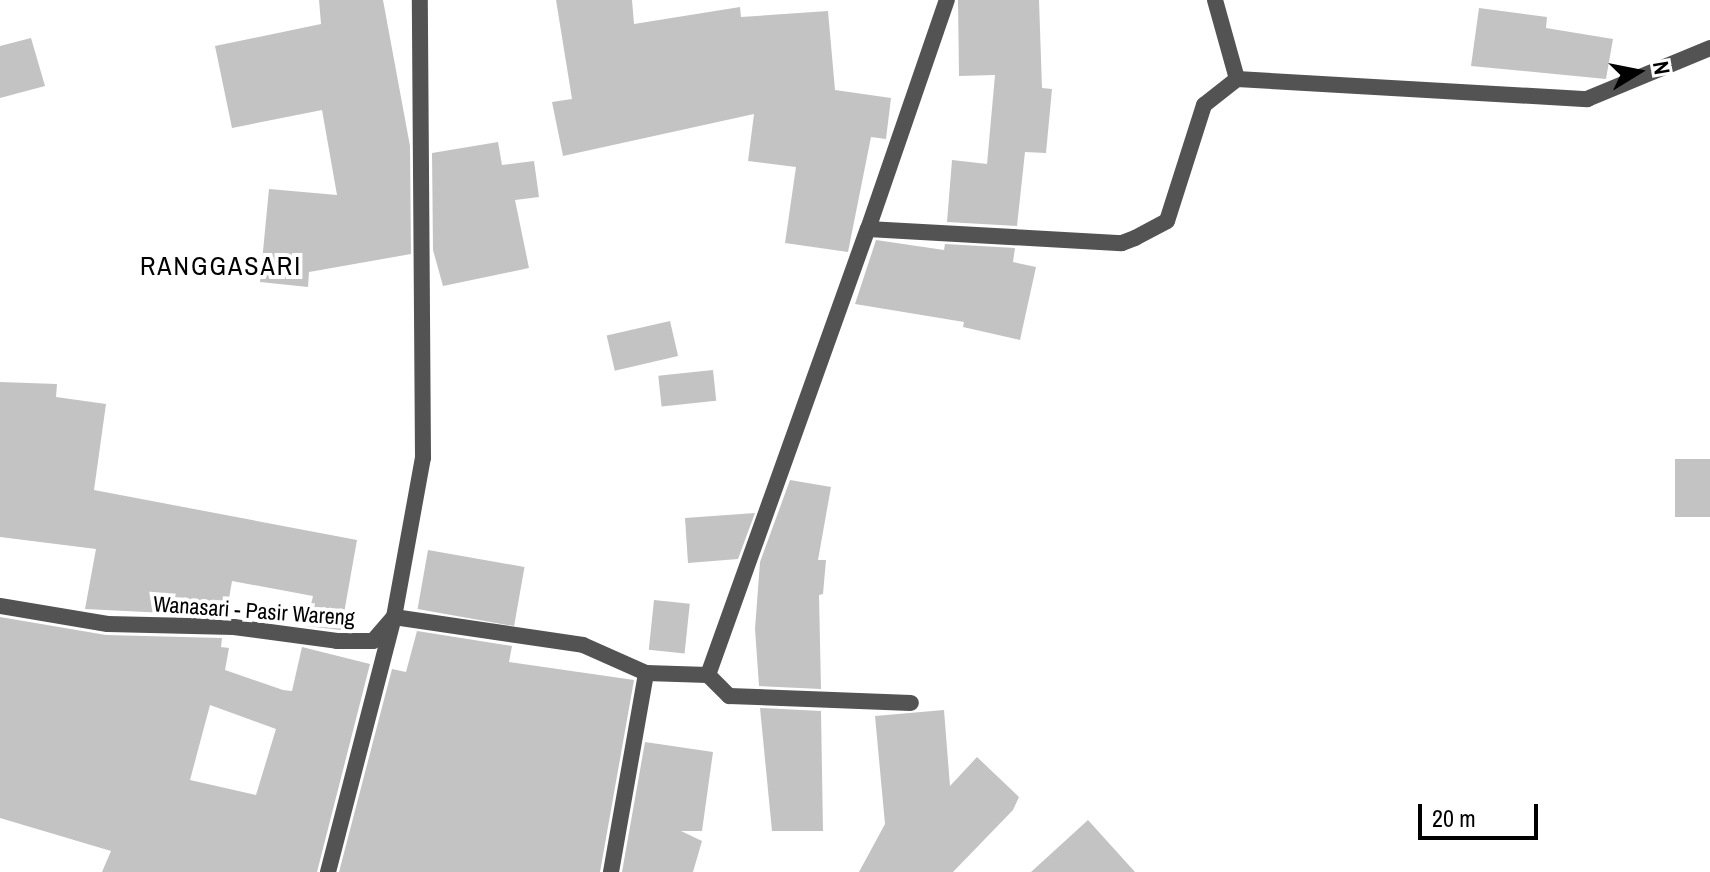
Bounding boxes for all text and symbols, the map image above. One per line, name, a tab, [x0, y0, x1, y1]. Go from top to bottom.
north arrow	[1598, 32, 1678, 112]
text: N	[1646, 59, 1678, 77]
district label: RANGGASARI	[140, 250, 302, 282]
street label: Wanasari - Pasir Wareng	[152, 591, 356, 631]
scale bar	[1422, 788, 1542, 838]
text: 20 m	[1432, 802, 1476, 834]

